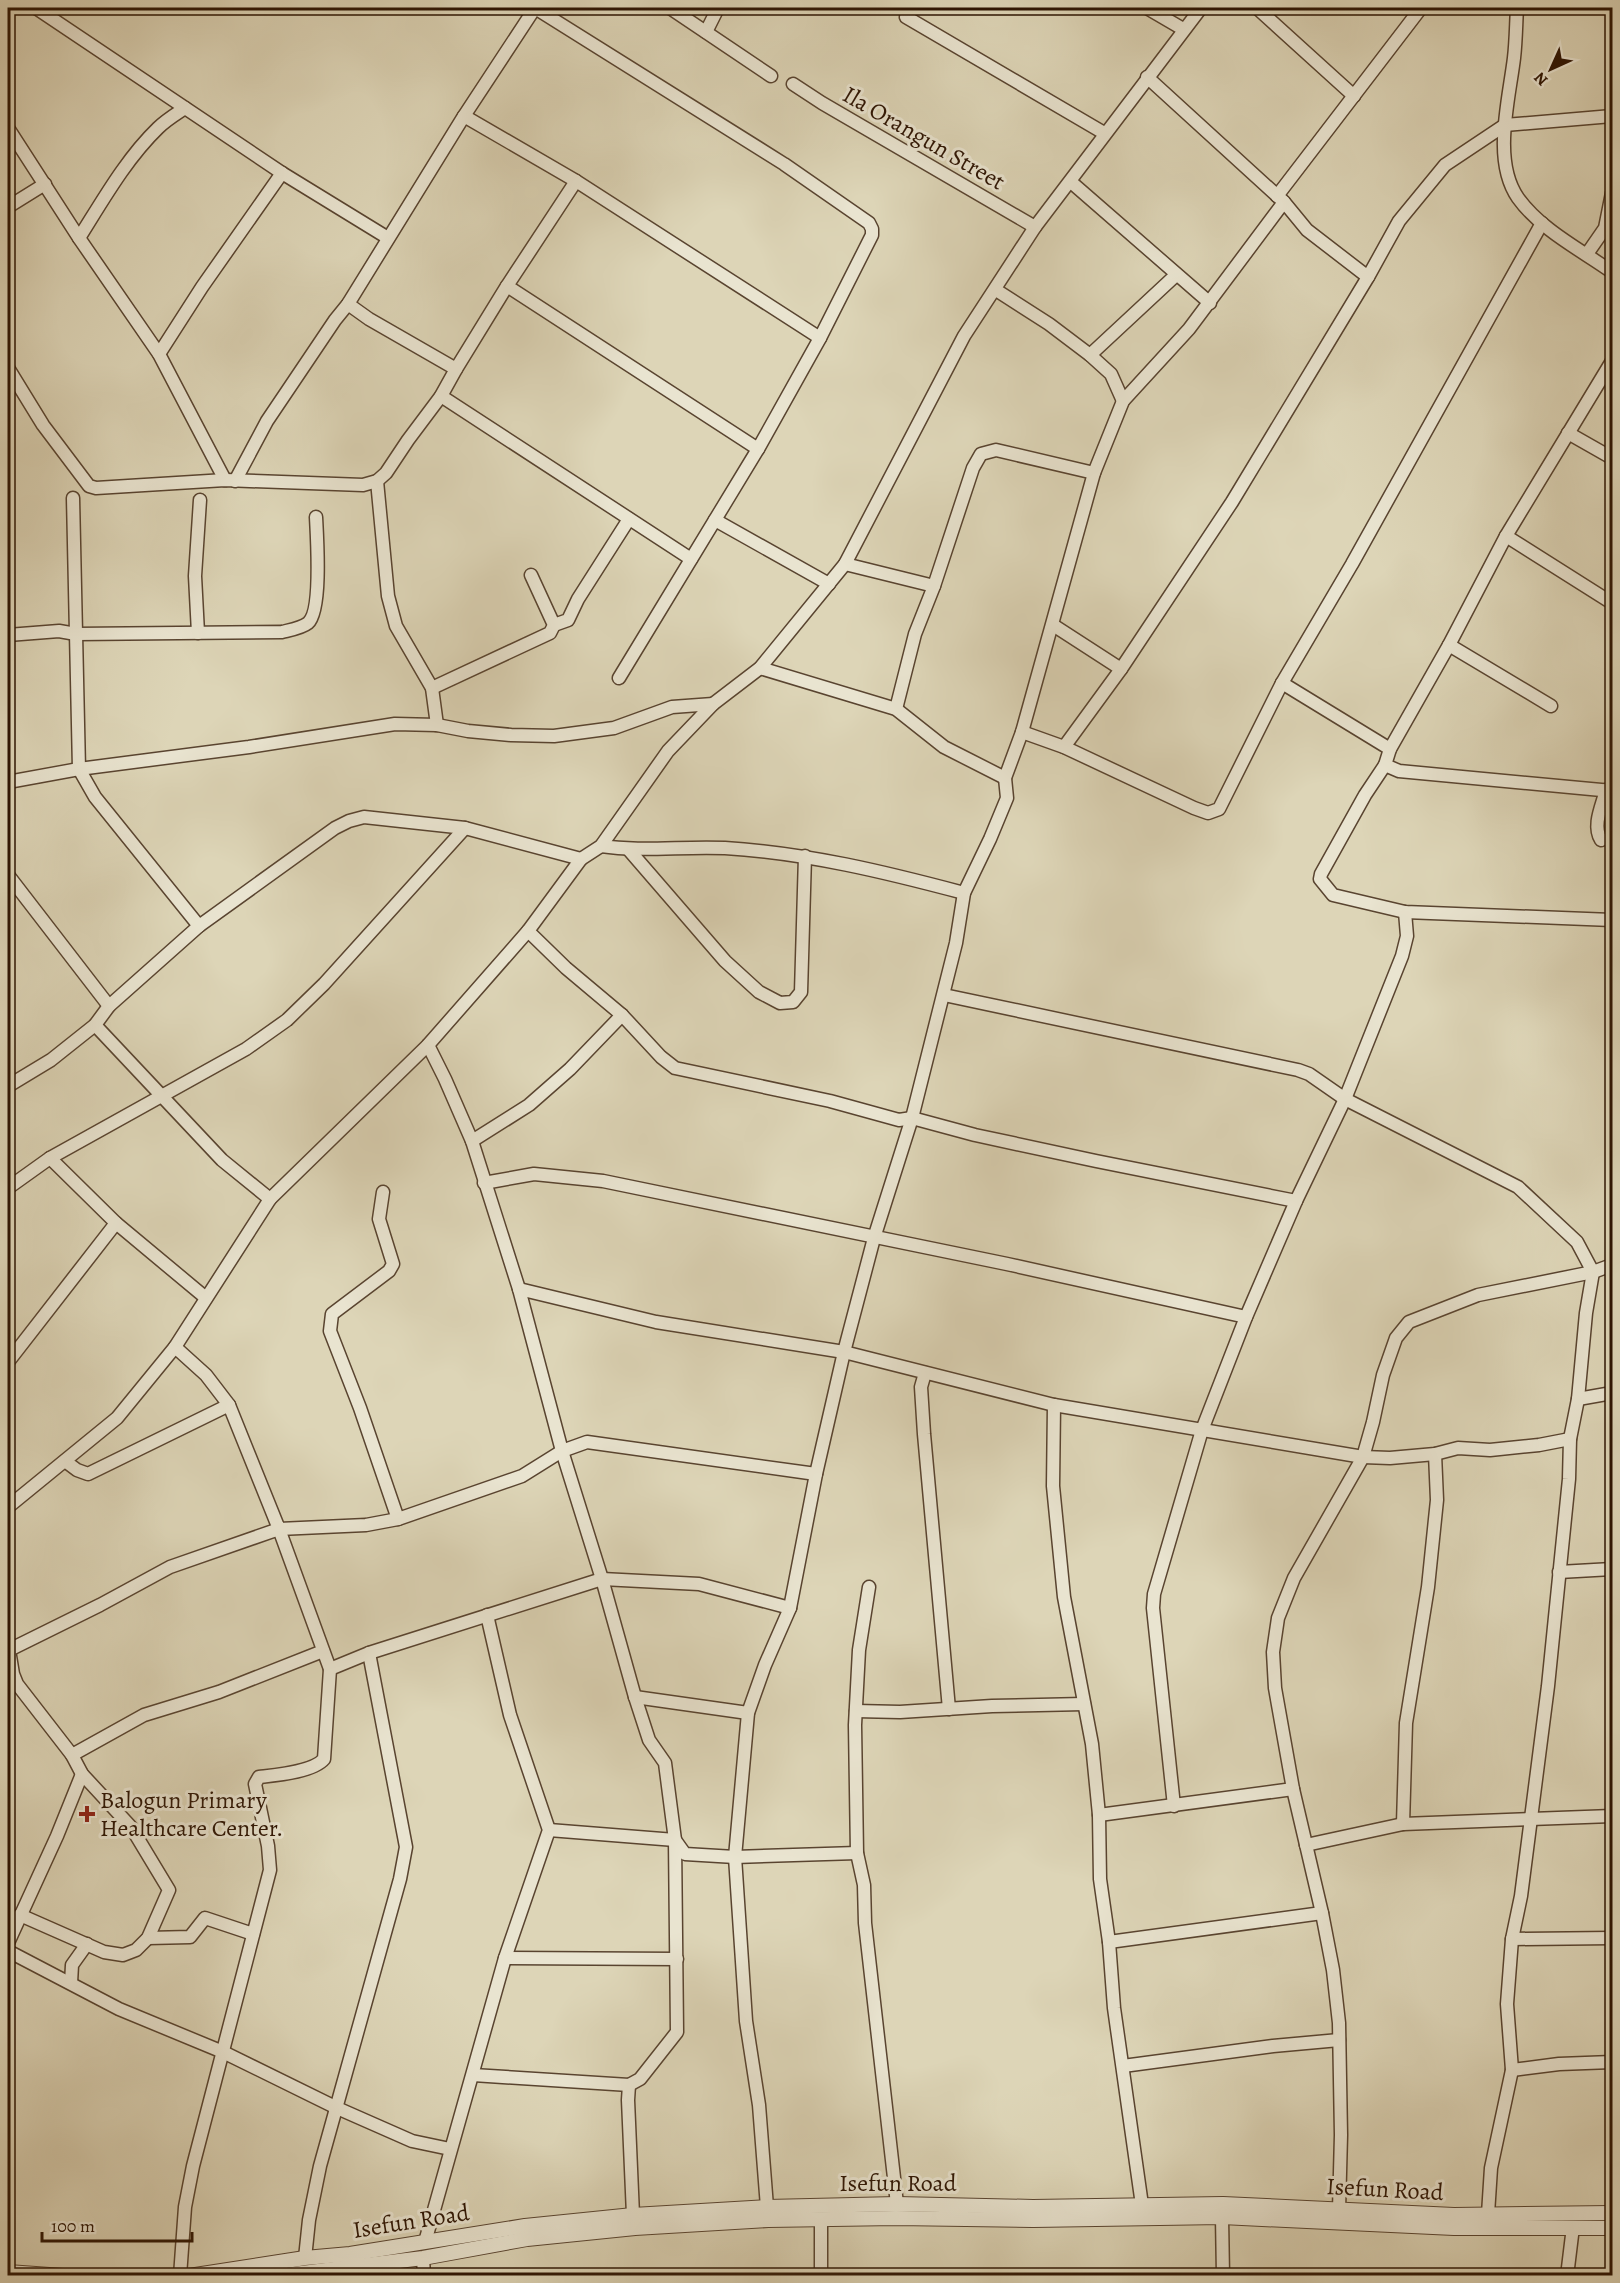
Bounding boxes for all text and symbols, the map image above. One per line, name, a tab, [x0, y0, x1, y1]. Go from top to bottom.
north arrow	[1521, 39, 1581, 99]
text: N	[1529, 67, 1553, 91]
street label: Ila Orangun Street	[837, 79, 1011, 197]
place label: Balogun Primary Healthcare Center.	[100, 1784, 283, 1844]
marker: Balogun Primary Healthcare Center.	[78, 1805, 96, 1823]
street label: Isefun Road	[839, 2167, 957, 2199]
street label: Isefun Road	[1326, 2170, 1445, 2208]
street label: Isefun Road	[351, 2196, 472, 2246]
scale bar	[42, 2205, 192, 2243]
text: 100 m	[51, 2214, 95, 2238]

